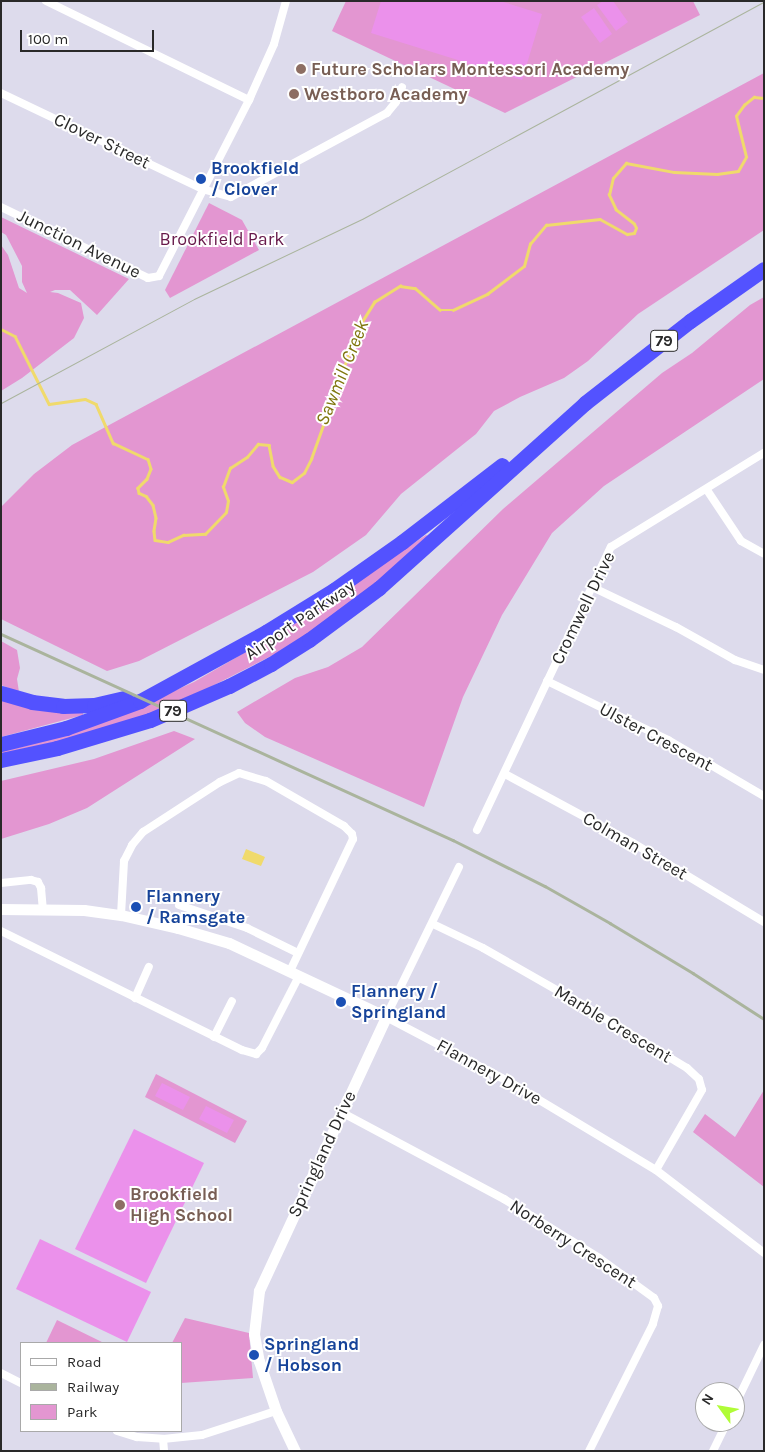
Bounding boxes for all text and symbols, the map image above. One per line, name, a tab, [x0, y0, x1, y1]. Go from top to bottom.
scale bar	[22, 20, 156, 52]
text: 100 m	[28, 30, 68, 48]
place label: Future Scholars Montessori Academy	[311, 58, 629, 80]
marker: Future Scholars Montessori Academy	[295, 63, 307, 75]
place label: Westboro Academy	[304, 83, 468, 105]
marker: Westboro Academy	[288, 88, 300, 100]
street label: Clover Street	[50, 108, 154, 174]
place label: Brookfield / Clover	[211, 158, 299, 200]
marker: Brookfield / Clover	[195, 173, 207, 185]
street label: Junction Avenue	[14, 205, 144, 283]
park label: Brookfield Park	[160, 228, 284, 250]
water label: Sawmill Creek	[312, 317, 374, 429]
road number: 79	[649, 328, 679, 354]
street label: Cromwell Drive	[546, 548, 620, 668]
street label: Airport Parkway	[241, 575, 359, 665]
road number: 79	[158, 698, 188, 724]
street label: Ulster Crescent	[596, 698, 716, 776]
street label: Colman Street	[579, 807, 691, 885]
place label: Flannery / Ramsgate	[146, 886, 245, 929]
marker: Flannery / Ramsgate	[130, 901, 142, 913]
street label: Marble Crescent	[550, 980, 676, 1068]
place label: Flannery / Springland	[351, 981, 446, 1024]
marker: Flannery / Springland	[335, 996, 347, 1008]
street label: Flannery Drive	[433, 1034, 545, 1110]
street label: Springland Drive	[283, 1087, 361, 1221]
place label: Brookfield High School	[130, 1184, 233, 1226]
street label: Norberry Crescent	[506, 1195, 640, 1293]
marker: Brookfield High School	[114, 1199, 126, 1211]
place label: Springland / Hobson	[264, 1334, 359, 1376]
legend	[20, 1342, 182, 1432]
marker: Springland / Hobson	[248, 1349, 260, 1361]
text: Road	[67, 1353, 102, 1371]
text: Railway	[67, 1378, 119, 1396]
north arrow	[695, 1382, 745, 1432]
text: N	[698, 1391, 718, 1408]
text: Park	[67, 1403, 97, 1421]

